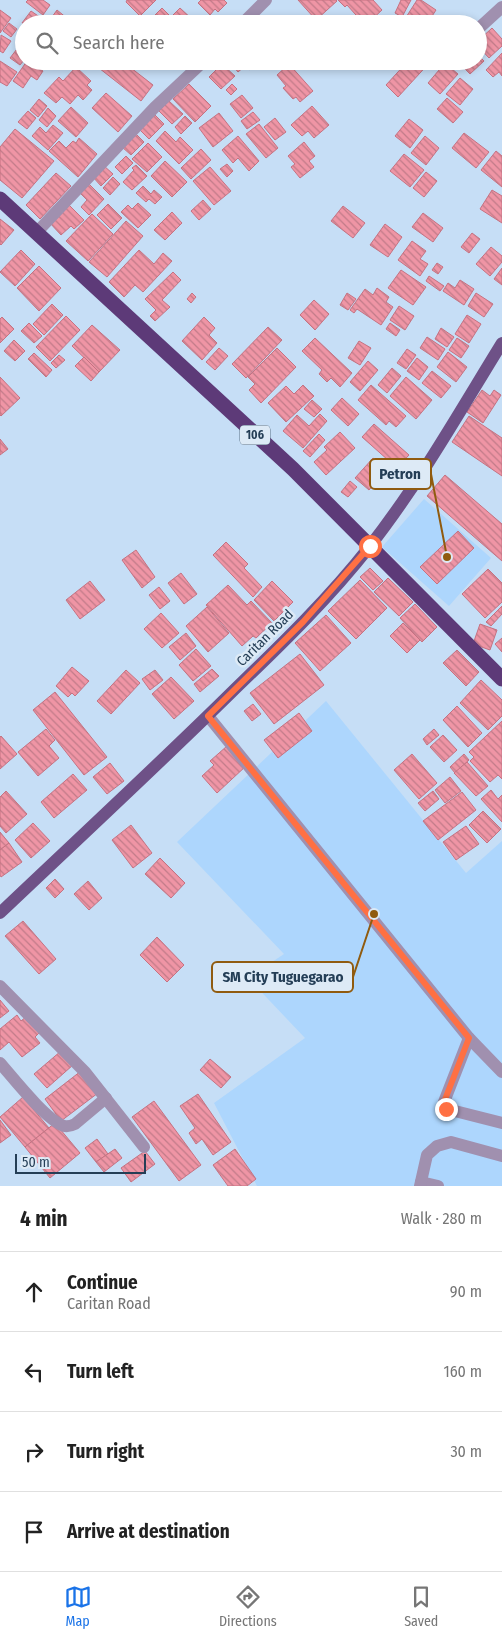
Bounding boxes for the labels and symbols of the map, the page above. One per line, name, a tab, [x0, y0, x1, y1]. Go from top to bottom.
road number: 106	[240, 426, 270, 444]
callout: Petron	[370, 459, 431, 489]
text: Petron	[379, 465, 421, 483]
route start	[359, 535, 382, 558]
street label: Caritan Road	[233, 606, 297, 670]
callout: SM City Tuguegarao	[212, 962, 353, 992]
text: SM City Tuguegarao	[222, 968, 344, 986]
route end	[435, 1098, 458, 1121]
scale bar	[15, 1151, 146, 1174]

